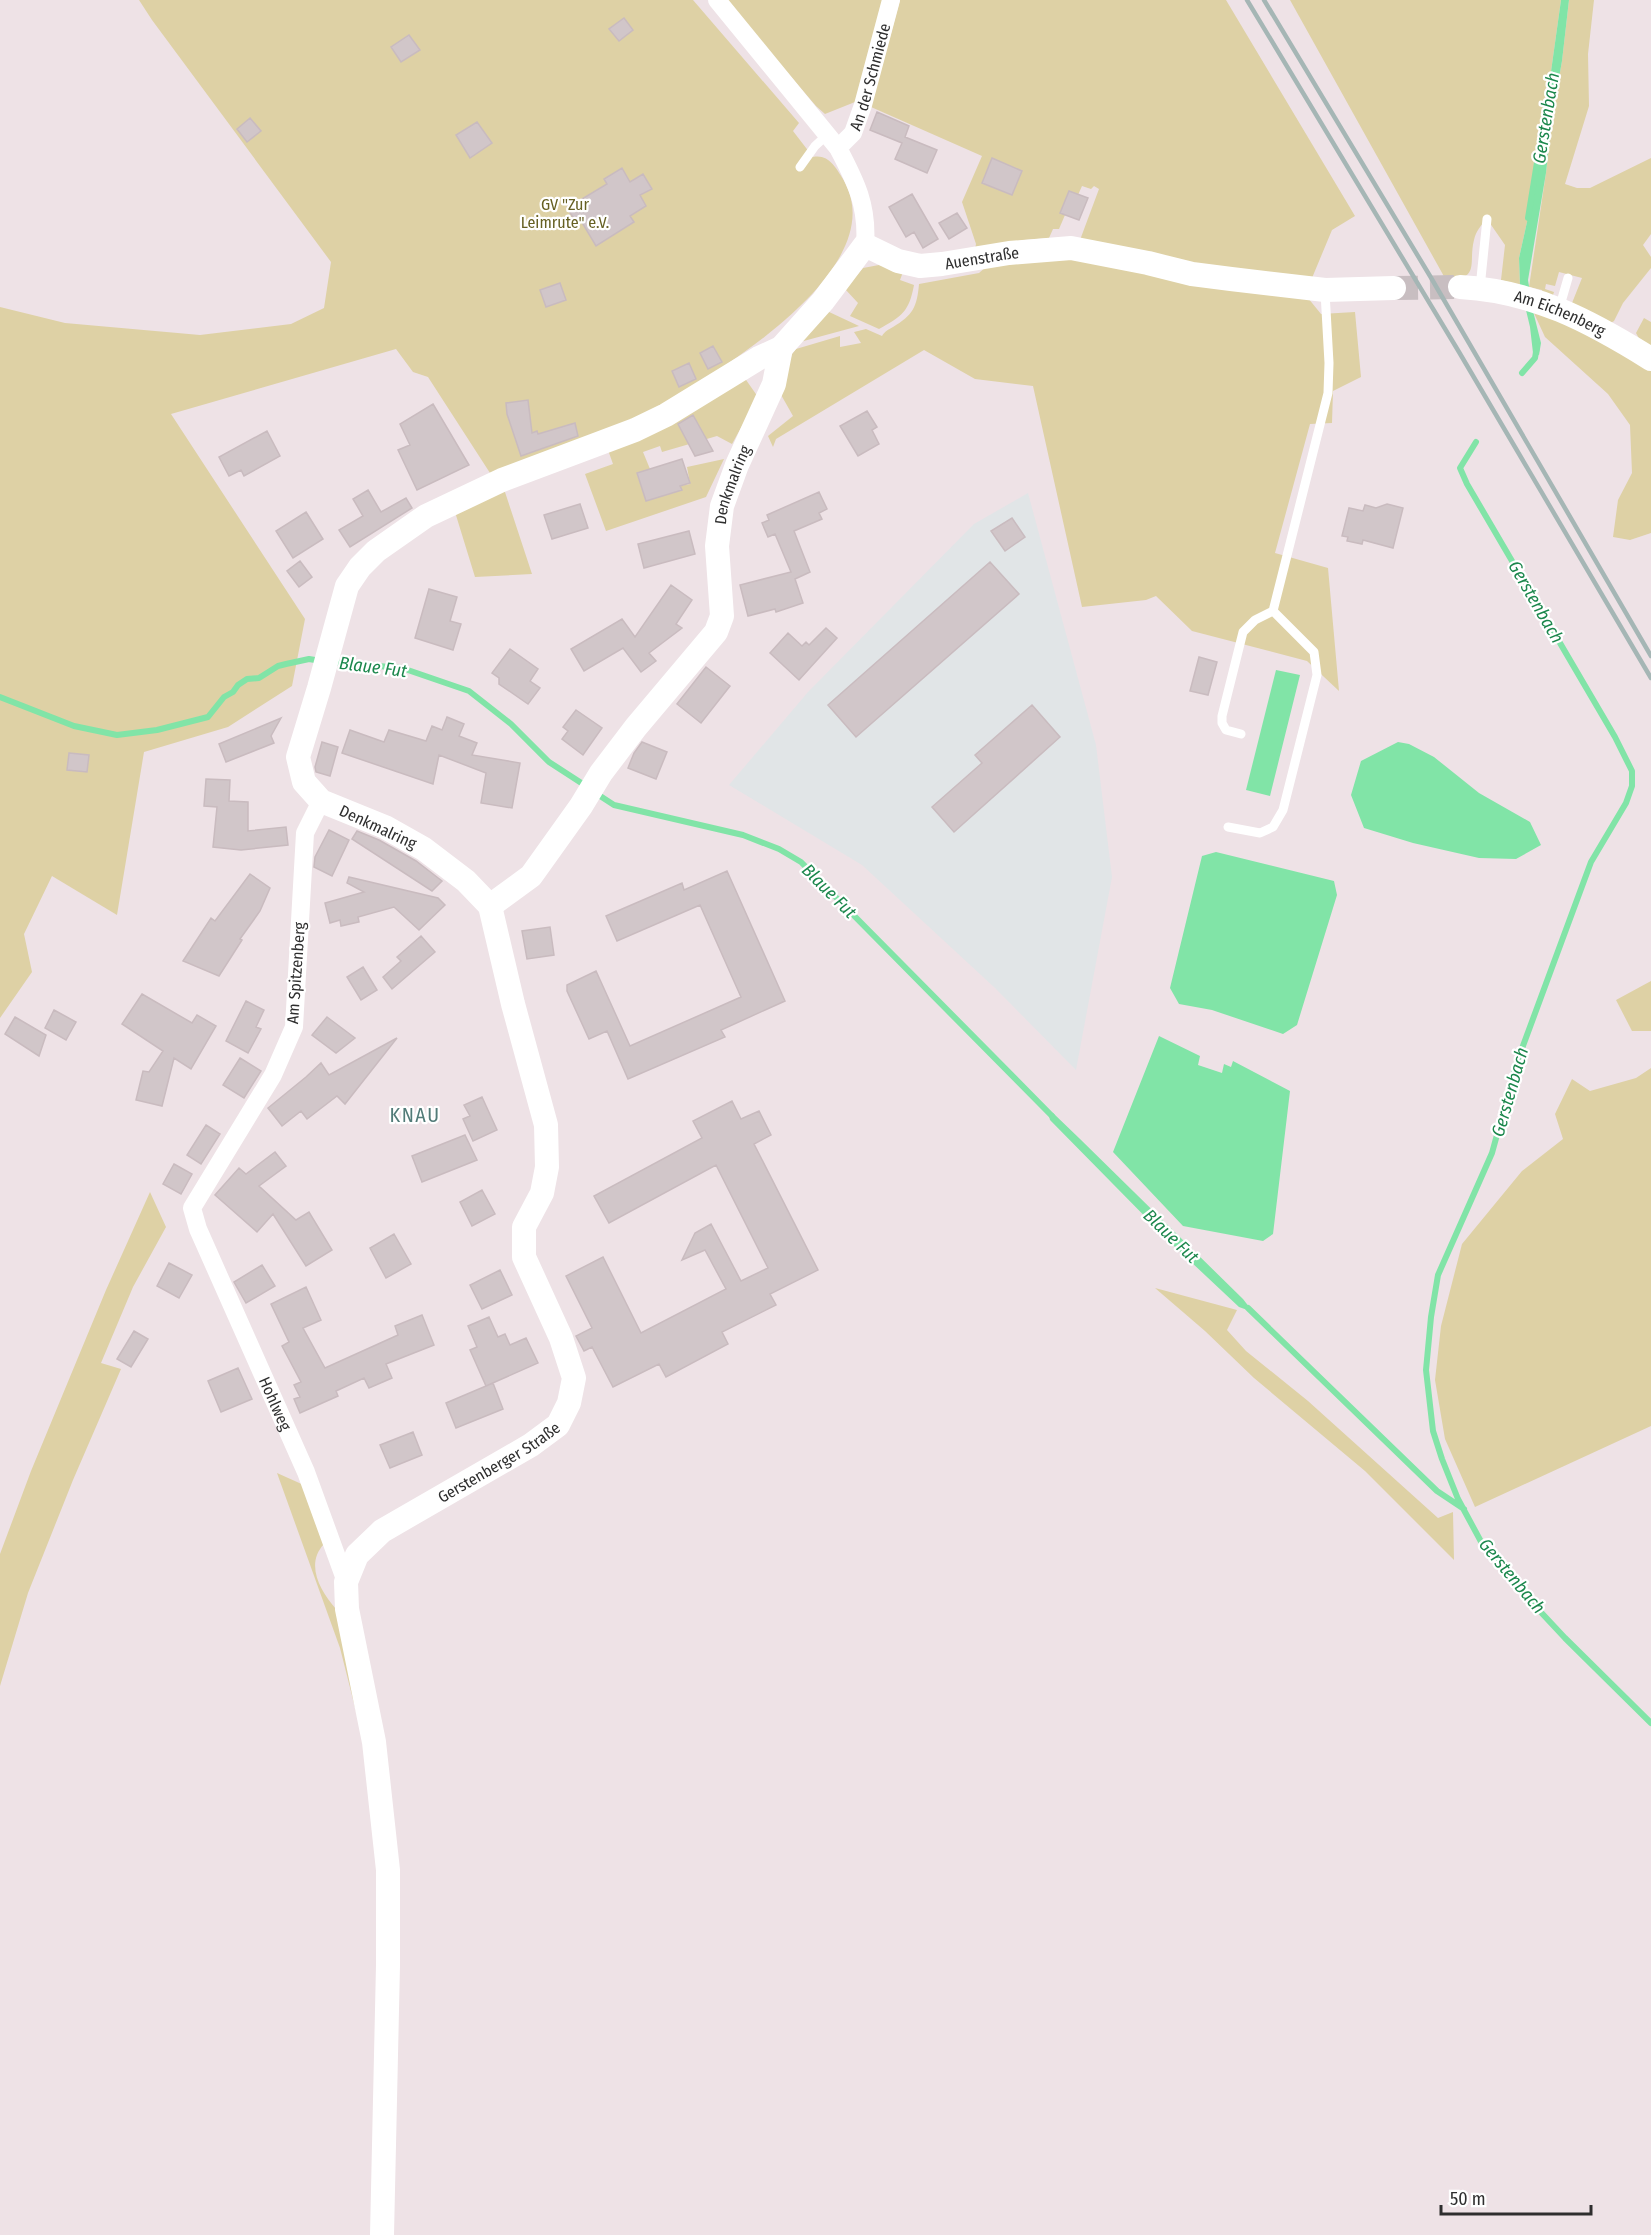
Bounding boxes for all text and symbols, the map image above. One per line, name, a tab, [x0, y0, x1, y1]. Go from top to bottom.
street label: An der Schmiede	[845, 21, 894, 133]
water label: Gerstenbach	[1528, 71, 1564, 165]
park label: GV "Zur Leimrute" e.V.	[521, 195, 609, 232]
street label: Auenstraße	[944, 243, 1020, 273]
street label: Am Eichenberg	[1512, 286, 1609, 340]
street label: Denkmalring	[710, 442, 754, 526]
water label: Gerstenbach	[1504, 557, 1568, 647]
water label: Blaue Fut	[338, 652, 408, 682]
street label: Denkmalring	[336, 801, 420, 853]
water label: Blaue Fut	[797, 859, 861, 923]
street label: Am Spitzenberg	[283, 921, 309, 1025]
water label: Gerstenbach	[1487, 1045, 1533, 1139]
district label: KNAU	[390, 1103, 440, 1127]
water label: Blaue Fut	[1139, 1204, 1203, 1268]
street label: Hohlweg	[255, 1374, 296, 1434]
street label: Gerstenberger Straße	[434, 1417, 564, 1506]
water label: Gerstenbach	[1474, 1534, 1550, 1618]
scale bar	[1441, 2178, 1591, 2216]
text: 50 m	[1450, 2188, 1486, 2210]

